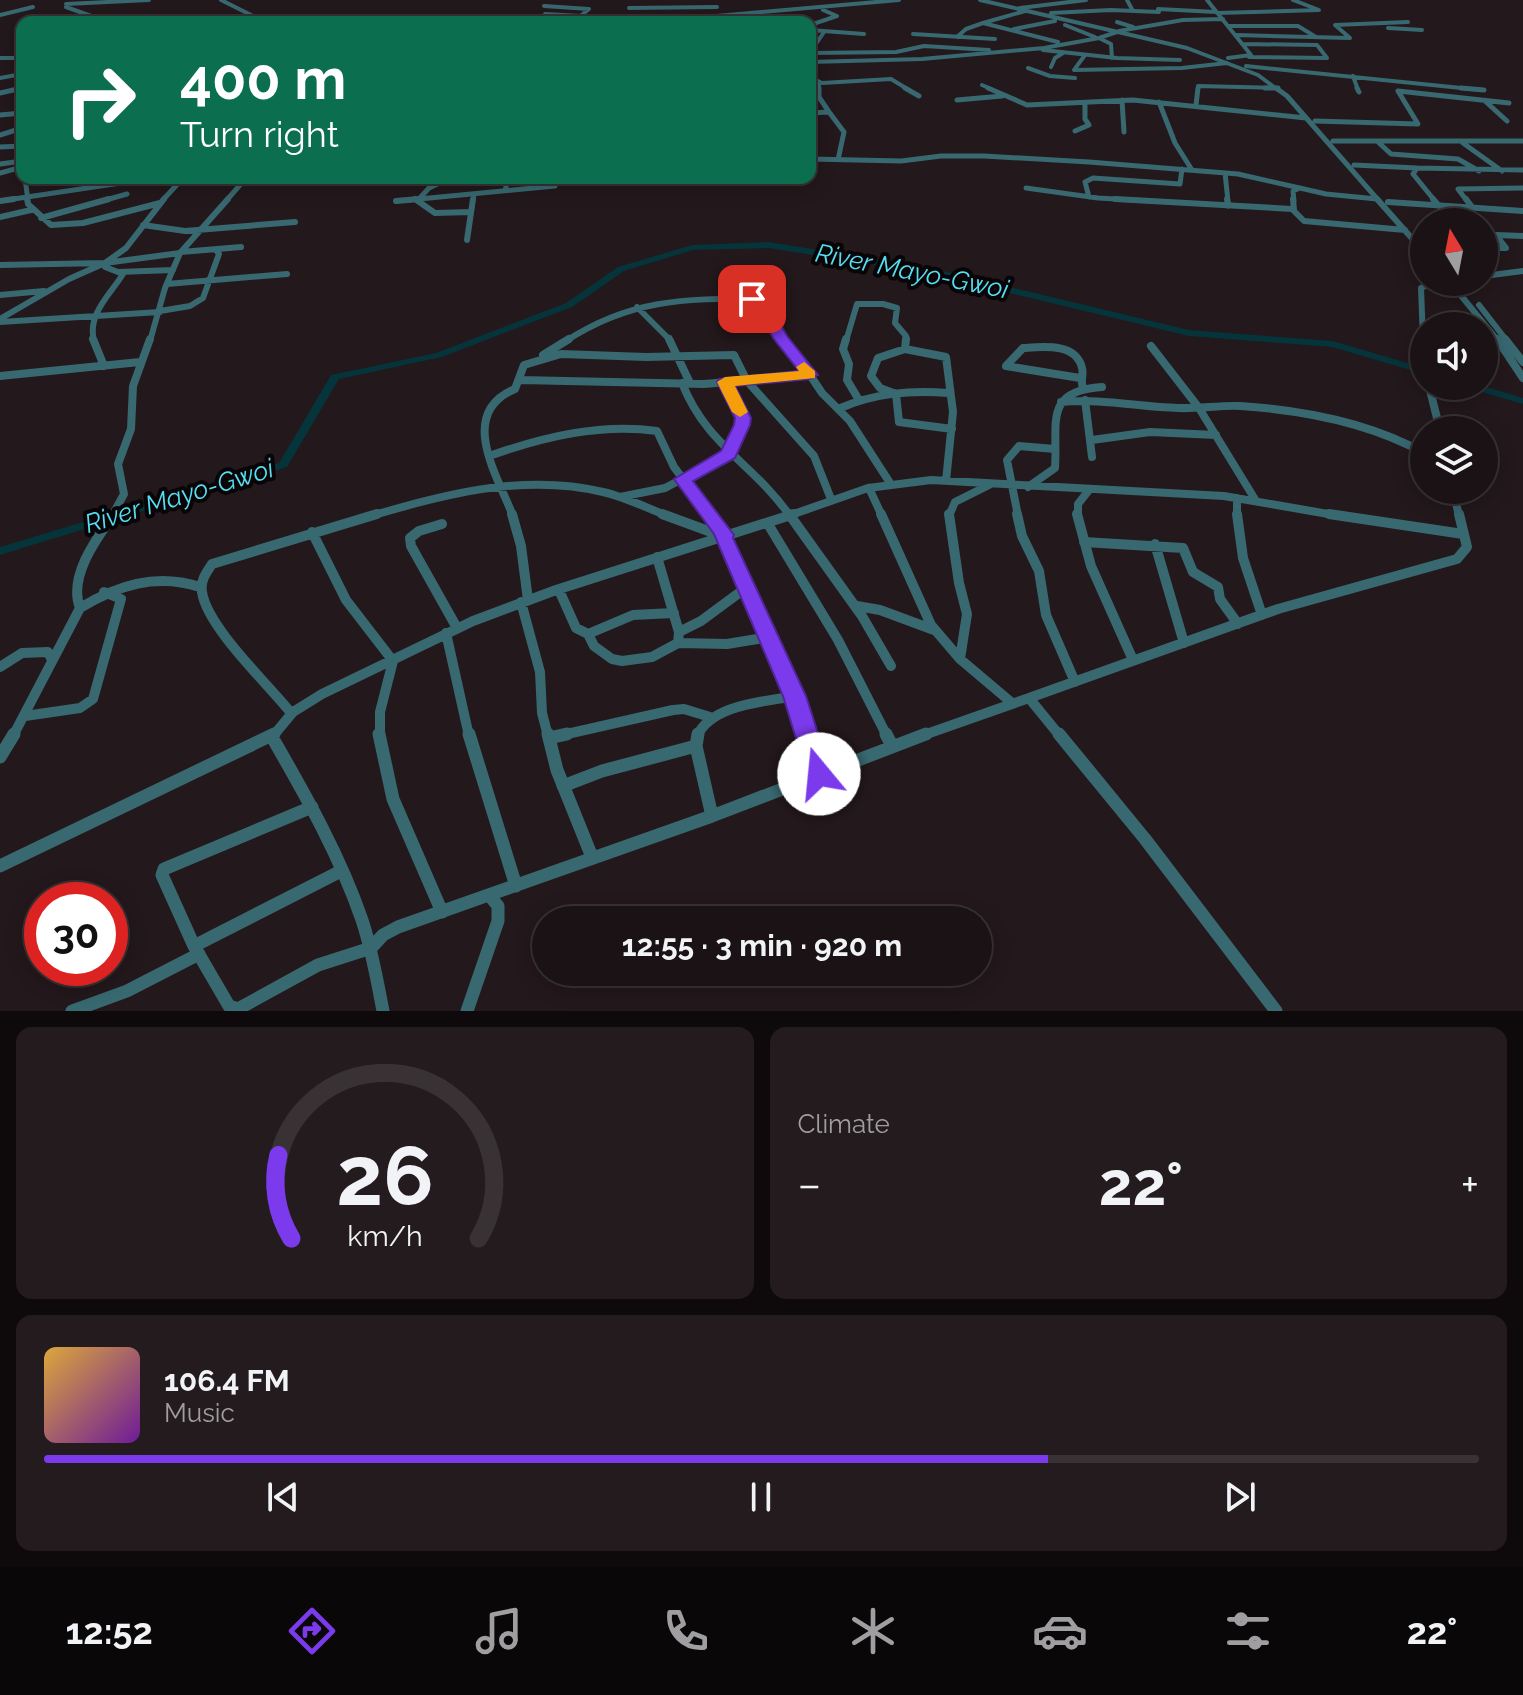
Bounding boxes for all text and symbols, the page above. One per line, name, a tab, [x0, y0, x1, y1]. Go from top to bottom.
text: 400 m	[180, 46, 346, 112]
icon: right	[48, 48, 152, 152]
text: Turn right	[180, 113, 339, 155]
north arrow	[1410, 208, 1498, 296]
map controls	[1410, 208, 1498, 504]
water label: River Mayo-Gwoi	[813, 238, 1012, 305]
pin	[718, 265, 786, 333]
icon: arrive	[730, 277, 774, 321]
button: sound	[1410, 312, 1498, 400]
button: layers	[1410, 416, 1498, 504]
water label: River Mayo-Gwoi	[81, 453, 278, 539]
position arrow	[777, 732, 861, 816]
speed limit sign: 30	[24, 882, 128, 986]
text: 12:55 · 3 min · 920 m	[622, 928, 902, 963]
text: Climate	[798, 1109, 890, 1139]
text: 26	[336, 1127, 433, 1224]
text: 22°	[1099, 1149, 1183, 1219]
text: −	[798, 1159, 821, 1210]
text: +	[1461, 1159, 1479, 1210]
text: km/h	[347, 1219, 422, 1253]
text: 106.4 FM	[164, 1363, 290, 1398]
text: Music	[164, 1398, 235, 1428]
icon: previous	[261, 1475, 305, 1519]
icon: pause	[739, 1475, 783, 1519]
icon: next	[1218, 1475, 1262, 1519]
icon: directions	[284, 1603, 340, 1659]
icon: music	[471, 1603, 527, 1659]
icon: phone	[658, 1603, 714, 1659]
icon: climate	[845, 1603, 901, 1659]
icon: car	[1032, 1603, 1088, 1659]
icon: filters	[1220, 1603, 1276, 1659]
text: 12:52	[66, 1610, 153, 1652]
text: 22°	[1407, 1610, 1457, 1652]

